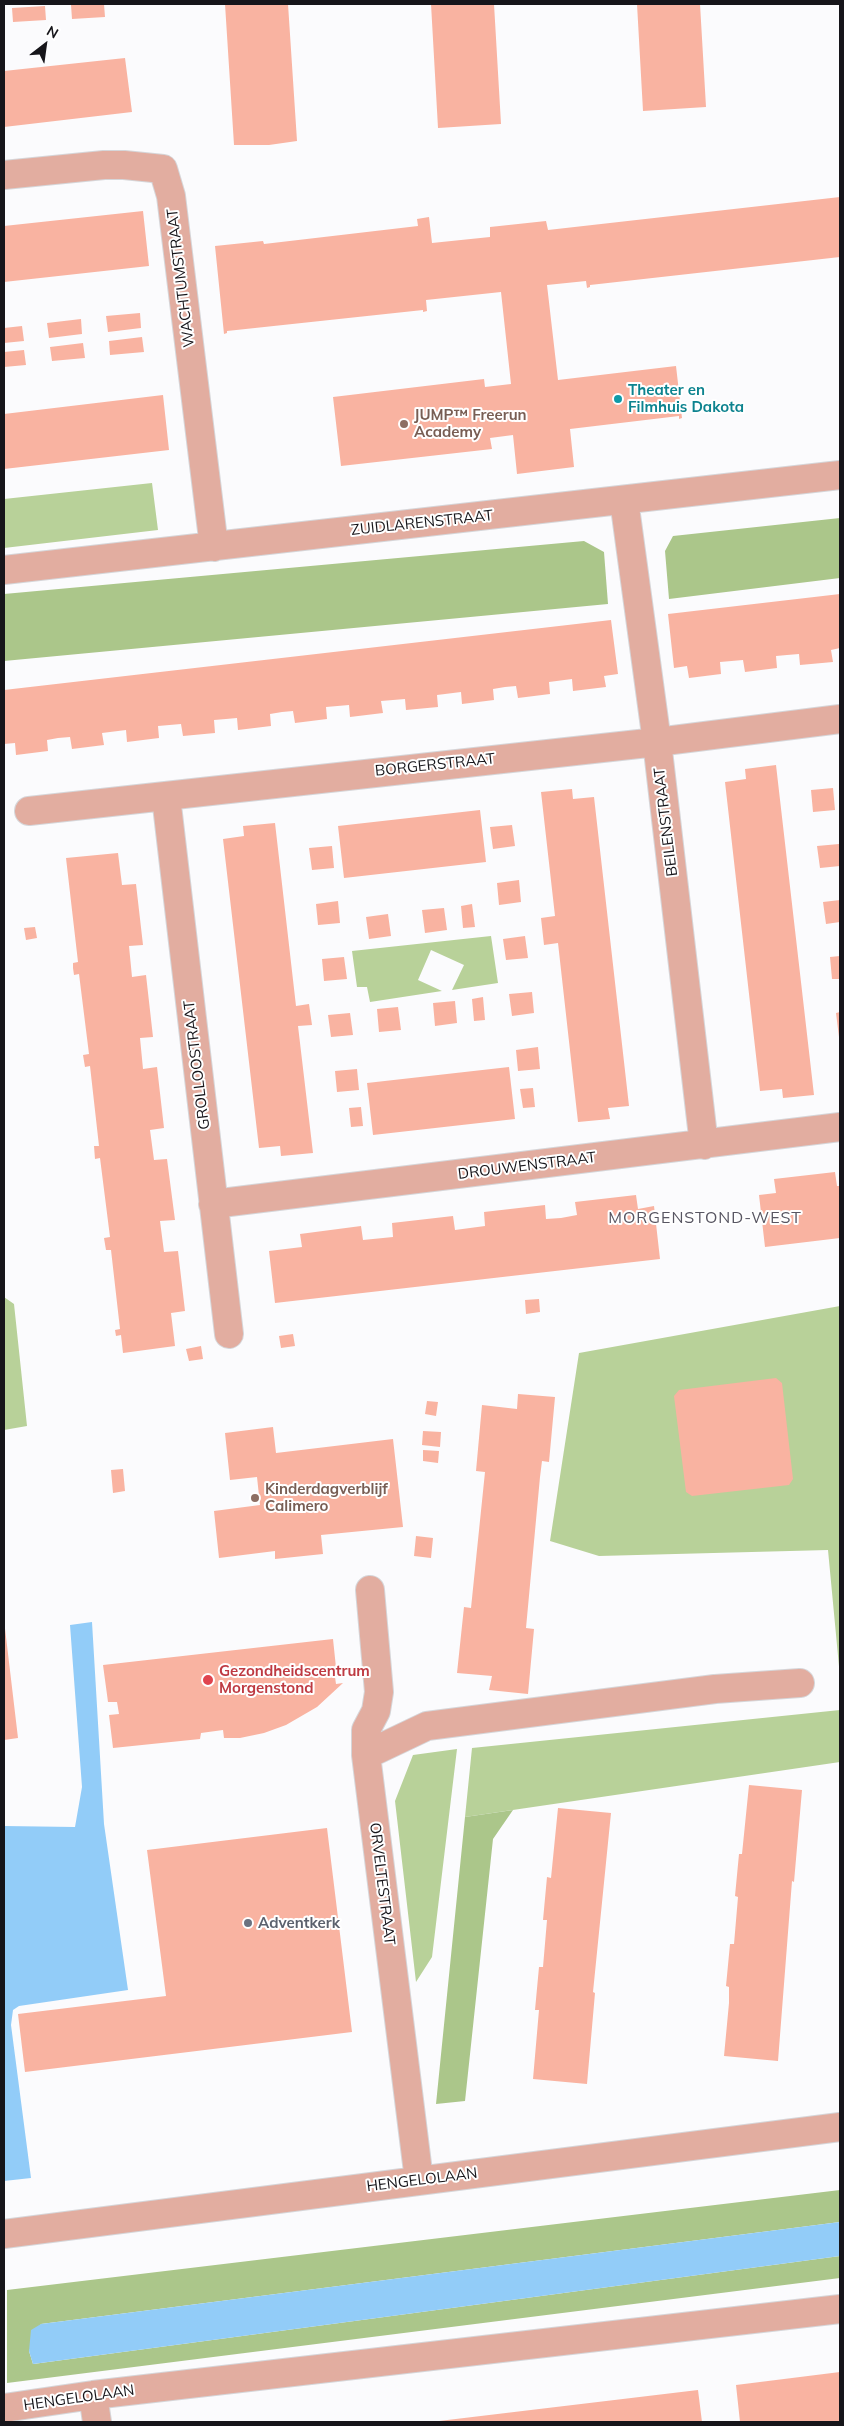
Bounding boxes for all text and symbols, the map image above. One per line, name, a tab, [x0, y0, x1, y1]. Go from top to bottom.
north arrow	[20, 20, 70, 70]
text: N	[43, 22, 62, 42]
street label: WACHTUMSTRAAT	[164, 208, 198, 348]
place label: Theater en Filmhuis Dakota	[628, 381, 744, 416]
marker: Theater en Filmhuis Dakota	[612, 393, 624, 405]
place label: JUMP™ Freerun Academy	[414, 406, 527, 441]
marker: JUMP™ Freerun Academy	[398, 418, 410, 430]
street label: ZUIDLARENSTRAAT	[350, 507, 494, 539]
street label: BORGERSTRAAT	[374, 750, 496, 780]
street label: BEILENSTRAAT	[650, 767, 682, 877]
street label: GROLLOOSTRAAT	[180, 999, 214, 1131]
street label: DROUWENSTRAAT	[457, 1149, 597, 1183]
district label: MORGENSTOND-WEST	[606, 1208, 804, 1228]
place label: Kinderdagverblijf Calimero	[265, 1480, 388, 1515]
marker: Kinderdagverblijf Calimero	[249, 1492, 261, 1504]
place label: Gezondheidscentrum Morgenstond	[219, 1662, 370, 1697]
marker: Gezondheidscentrum Morgenstond	[201, 1673, 215, 1687]
street label: ORVELTESTRAAT	[366, 1822, 398, 1946]
place label: Adventkerk	[258, 1914, 340, 1932]
marker: Adventkerk	[242, 1917, 254, 1929]
street label: HENGELOLAAN	[366, 2164, 478, 2196]
street label: HENGELOLAAN	[22, 2381, 136, 2415]

